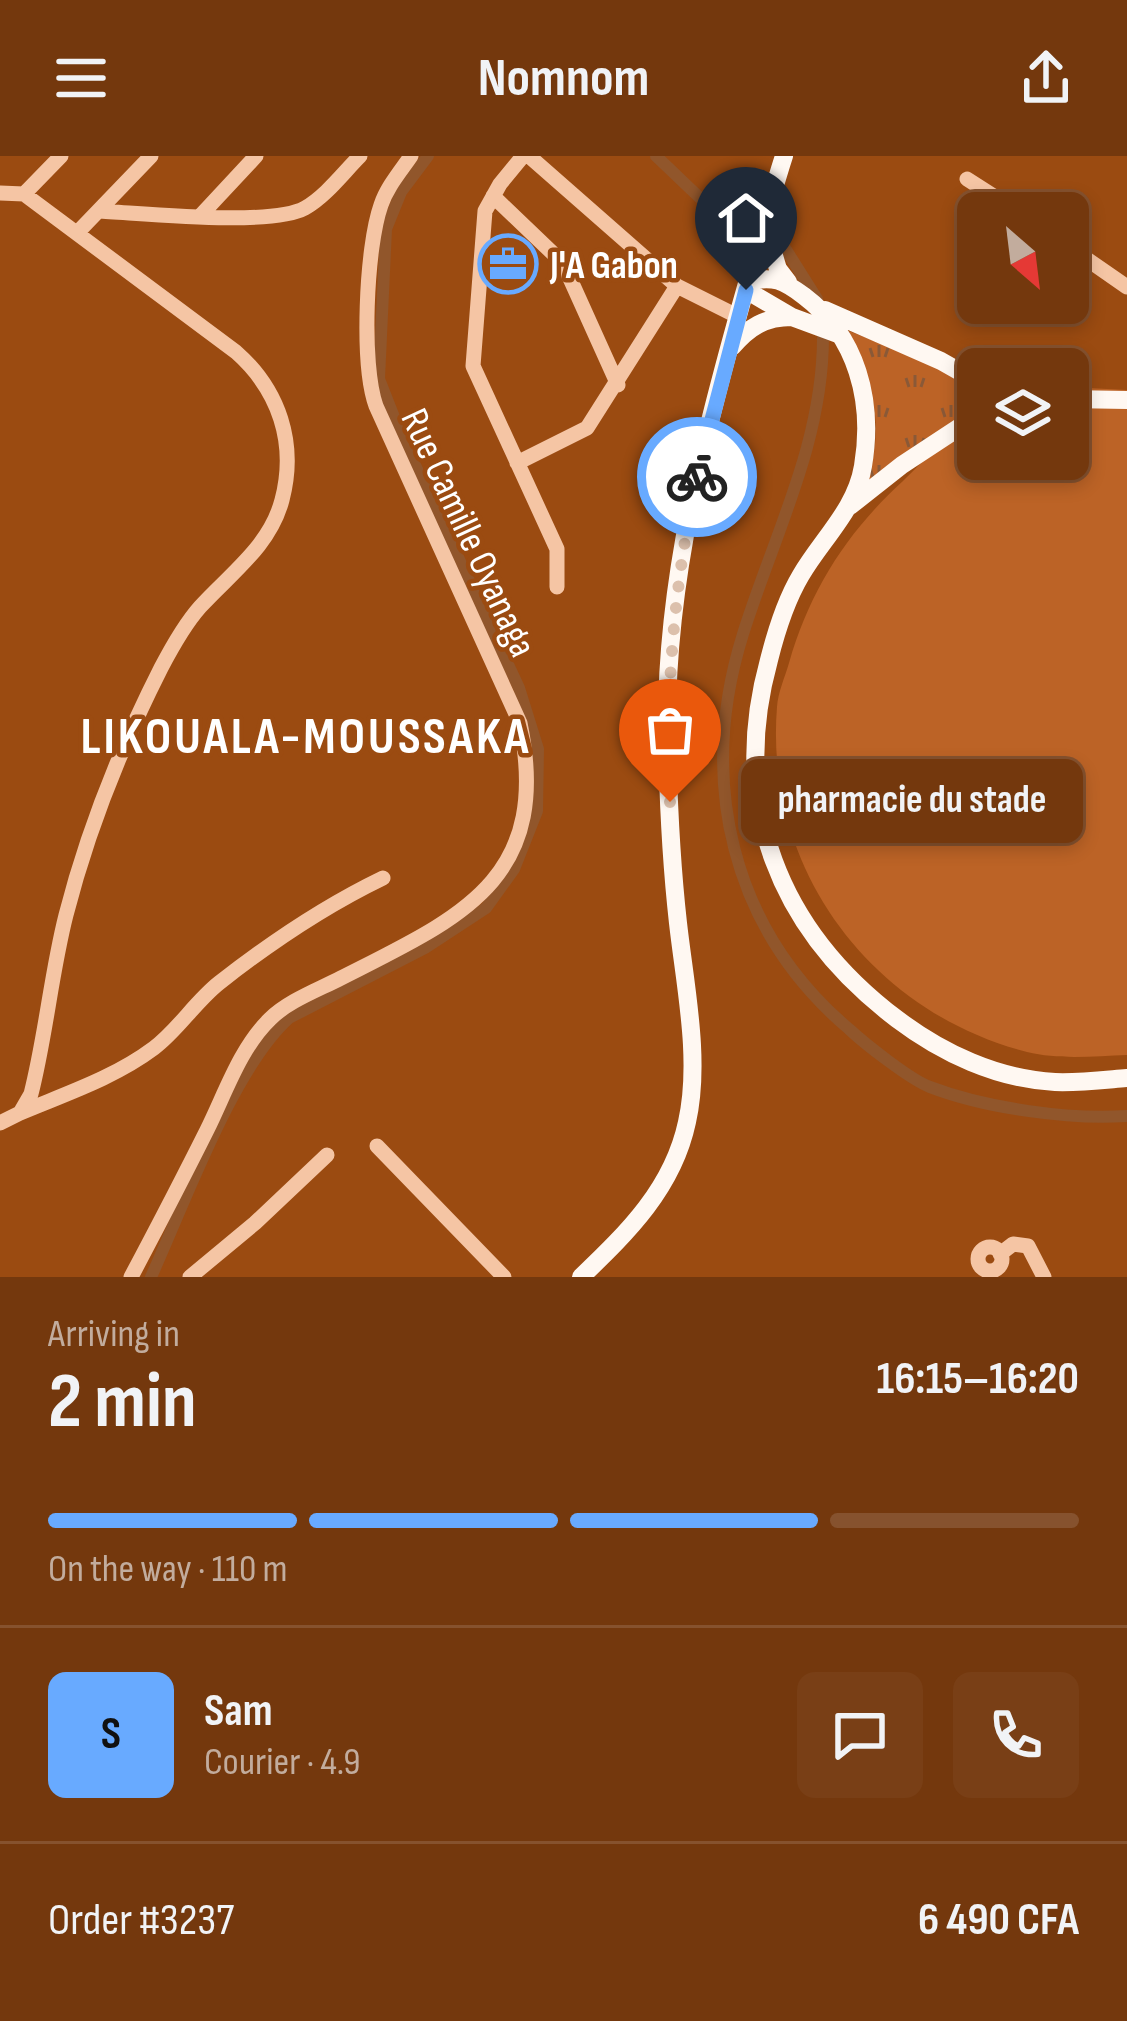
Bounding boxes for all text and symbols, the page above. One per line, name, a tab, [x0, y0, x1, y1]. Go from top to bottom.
icon: menu	[48, 45, 114, 111]
icon: share	[1013, 45, 1079, 111]
text: Nomnom	[478, 46, 649, 111]
pin	[695, 167, 797, 290]
icon: home	[713, 185, 779, 251]
north arrow	[957, 192, 1089, 324]
map controls	[957, 192, 1089, 480]
office icon: J'A Gabon	[477, 233, 539, 295]
place label: J'A Gabon	[549, 243, 678, 290]
button: layers	[957, 348, 1089, 480]
street label: Rue Camille Oyanaga	[390, 401, 546, 665]
courier	[637, 417, 757, 537]
icon: bike	[664, 444, 730, 510]
pin	[619, 679, 721, 802]
icon: bag	[637, 697, 703, 763]
district label: LIKOUALA-MOUSSAKA	[80, 707, 532, 768]
callout: pharmacie du stade	[742, 760, 1084, 844]
text: pharmacie du stade	[778, 777, 1046, 824]
text: Arriving in	[48, 1311, 180, 1358]
text: 16:15–16:20	[877, 1352, 1079, 1407]
text: 2 min	[48, 1356, 197, 1449]
text: On the way · 110 m	[48, 1546, 288, 1593]
button: chat	[797, 1672, 923, 1798]
button: phone	[953, 1672, 1079, 1798]
text: Sam	[204, 1684, 273, 1739]
text: S	[101, 1707, 121, 1762]
text: Courier · 4.9	[204, 1739, 361, 1786]
text: Order #3237	[48, 1893, 234, 1948]
text: 6 490 CFA	[918, 1893, 1079, 1948]

